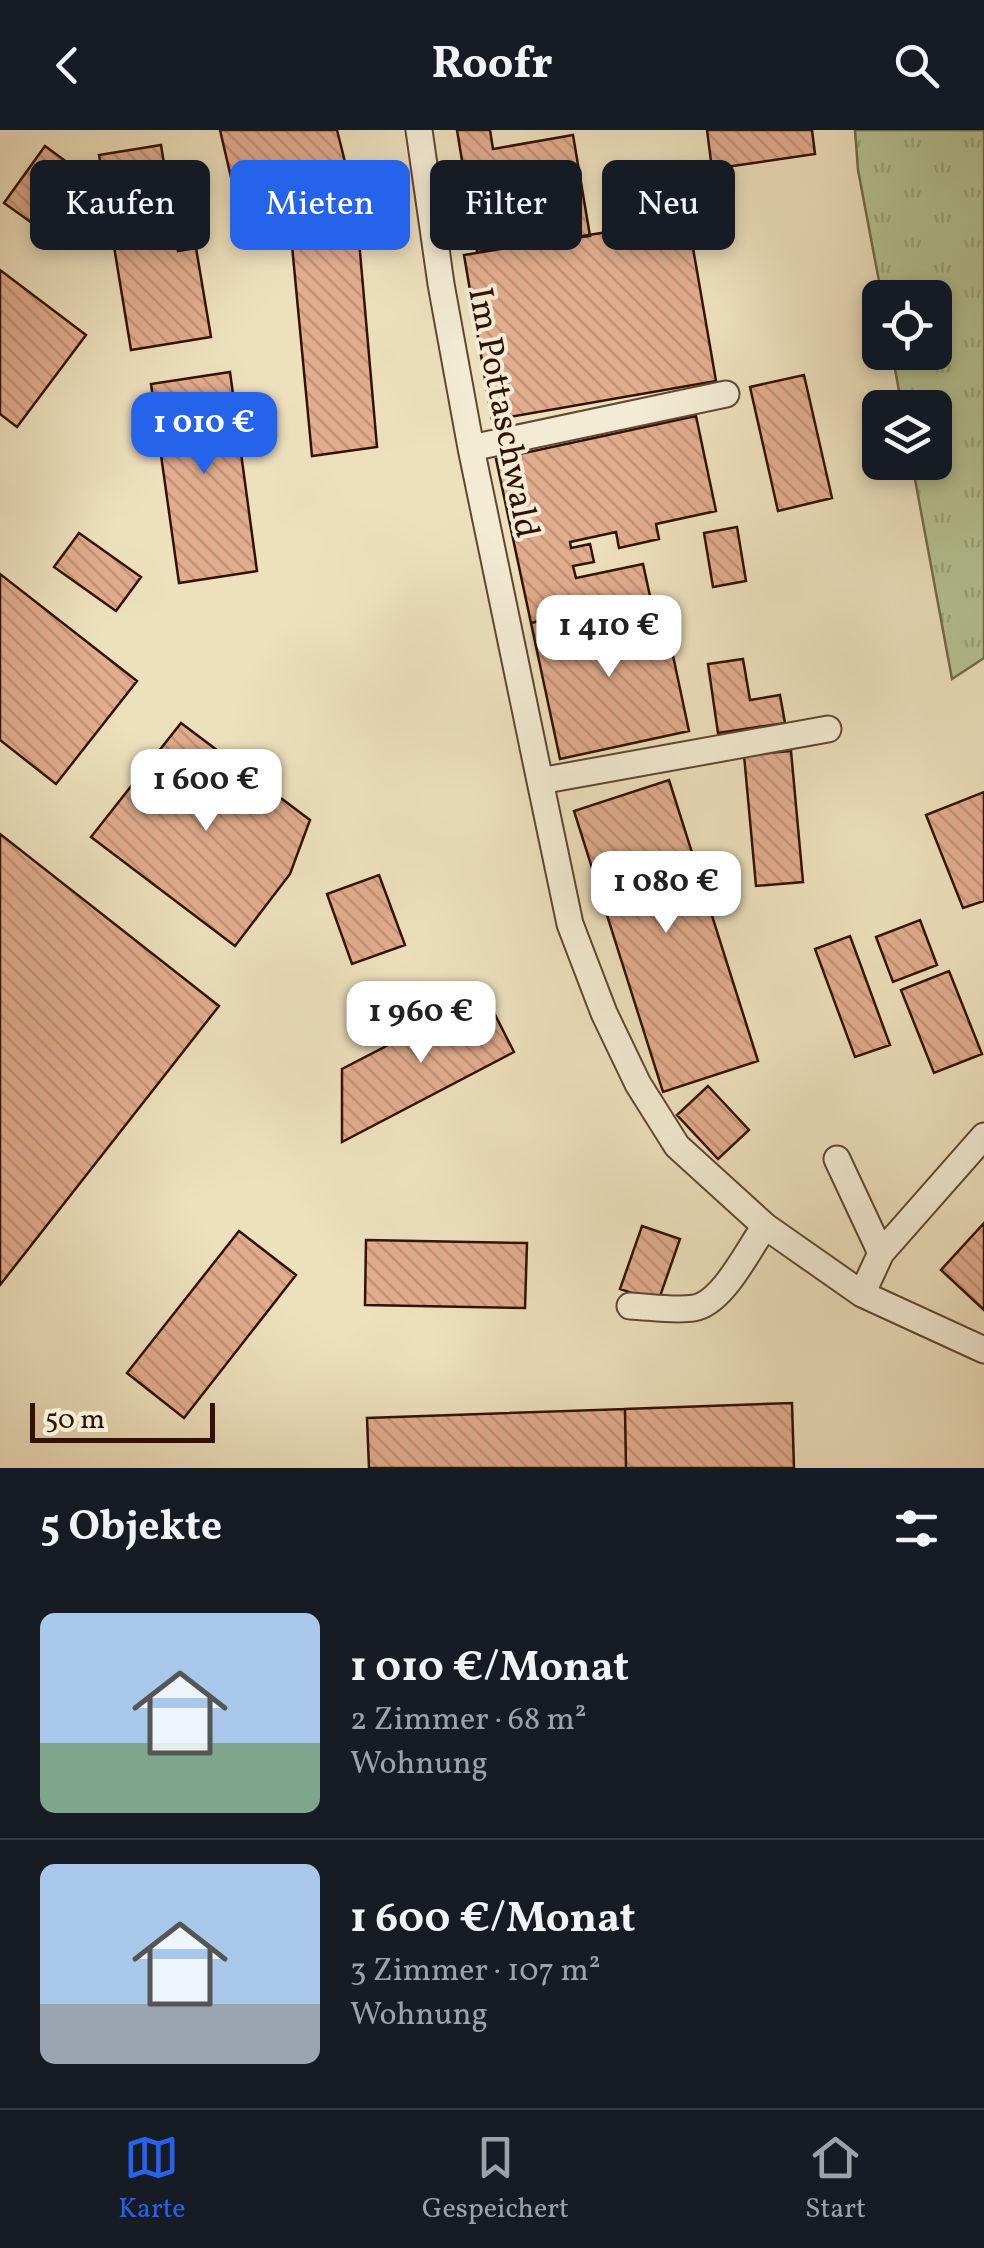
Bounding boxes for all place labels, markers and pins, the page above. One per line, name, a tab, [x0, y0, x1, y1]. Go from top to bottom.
pin: 1 010 €	[112, 392, 296, 477]
pin: 1 410 €	[517, 595, 701, 680]
pin: 1 600 €	[114, 749, 298, 834]
pin: 1 080 €	[574, 851, 758, 936]
pin: 1 960 €	[329, 981, 513, 1066]

